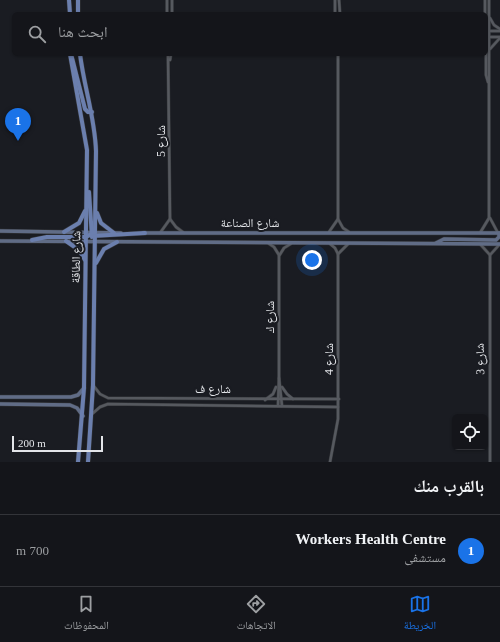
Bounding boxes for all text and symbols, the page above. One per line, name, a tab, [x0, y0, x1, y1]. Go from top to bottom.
search box	[12, 12, 488, 56]
icon: search	[26, 23, 48, 45]
text: ابحث هنا	[58, 24, 108, 40]
pin: 1	[5, 108, 31, 141]
street label: شارع 5	[154, 125, 169, 157]
street label: شارع الصناعة	[221, 216, 279, 231]
street label: شارع الطاقة	[69, 231, 84, 283]
your location	[302, 250, 322, 270]
street label: شارع ك	[263, 301, 278, 333]
street label: شارع 4	[322, 343, 337, 375]
street label: شارع 3	[473, 343, 488, 375]
street label: شارع ف	[195, 382, 231, 397]
map controls	[452, 414, 488, 450]
button: locate	[452, 414, 488, 450]
scale bar	[12, 434, 103, 453]
text: 200 m	[18, 437, 46, 449]
text: بالقرب منك	[413, 477, 484, 496]
text: Workers Health Centre	[295, 531, 446, 547]
text: 700 m	[16, 543, 49, 558]
text: 1	[468, 543, 474, 558]
text: مستشفى	[404, 550, 446, 565]
tab: المحفوظات	[64, 593, 109, 636]
tab: الاتجاهات	[237, 593, 276, 636]
tab: الخريطة	[404, 593, 436, 636]

